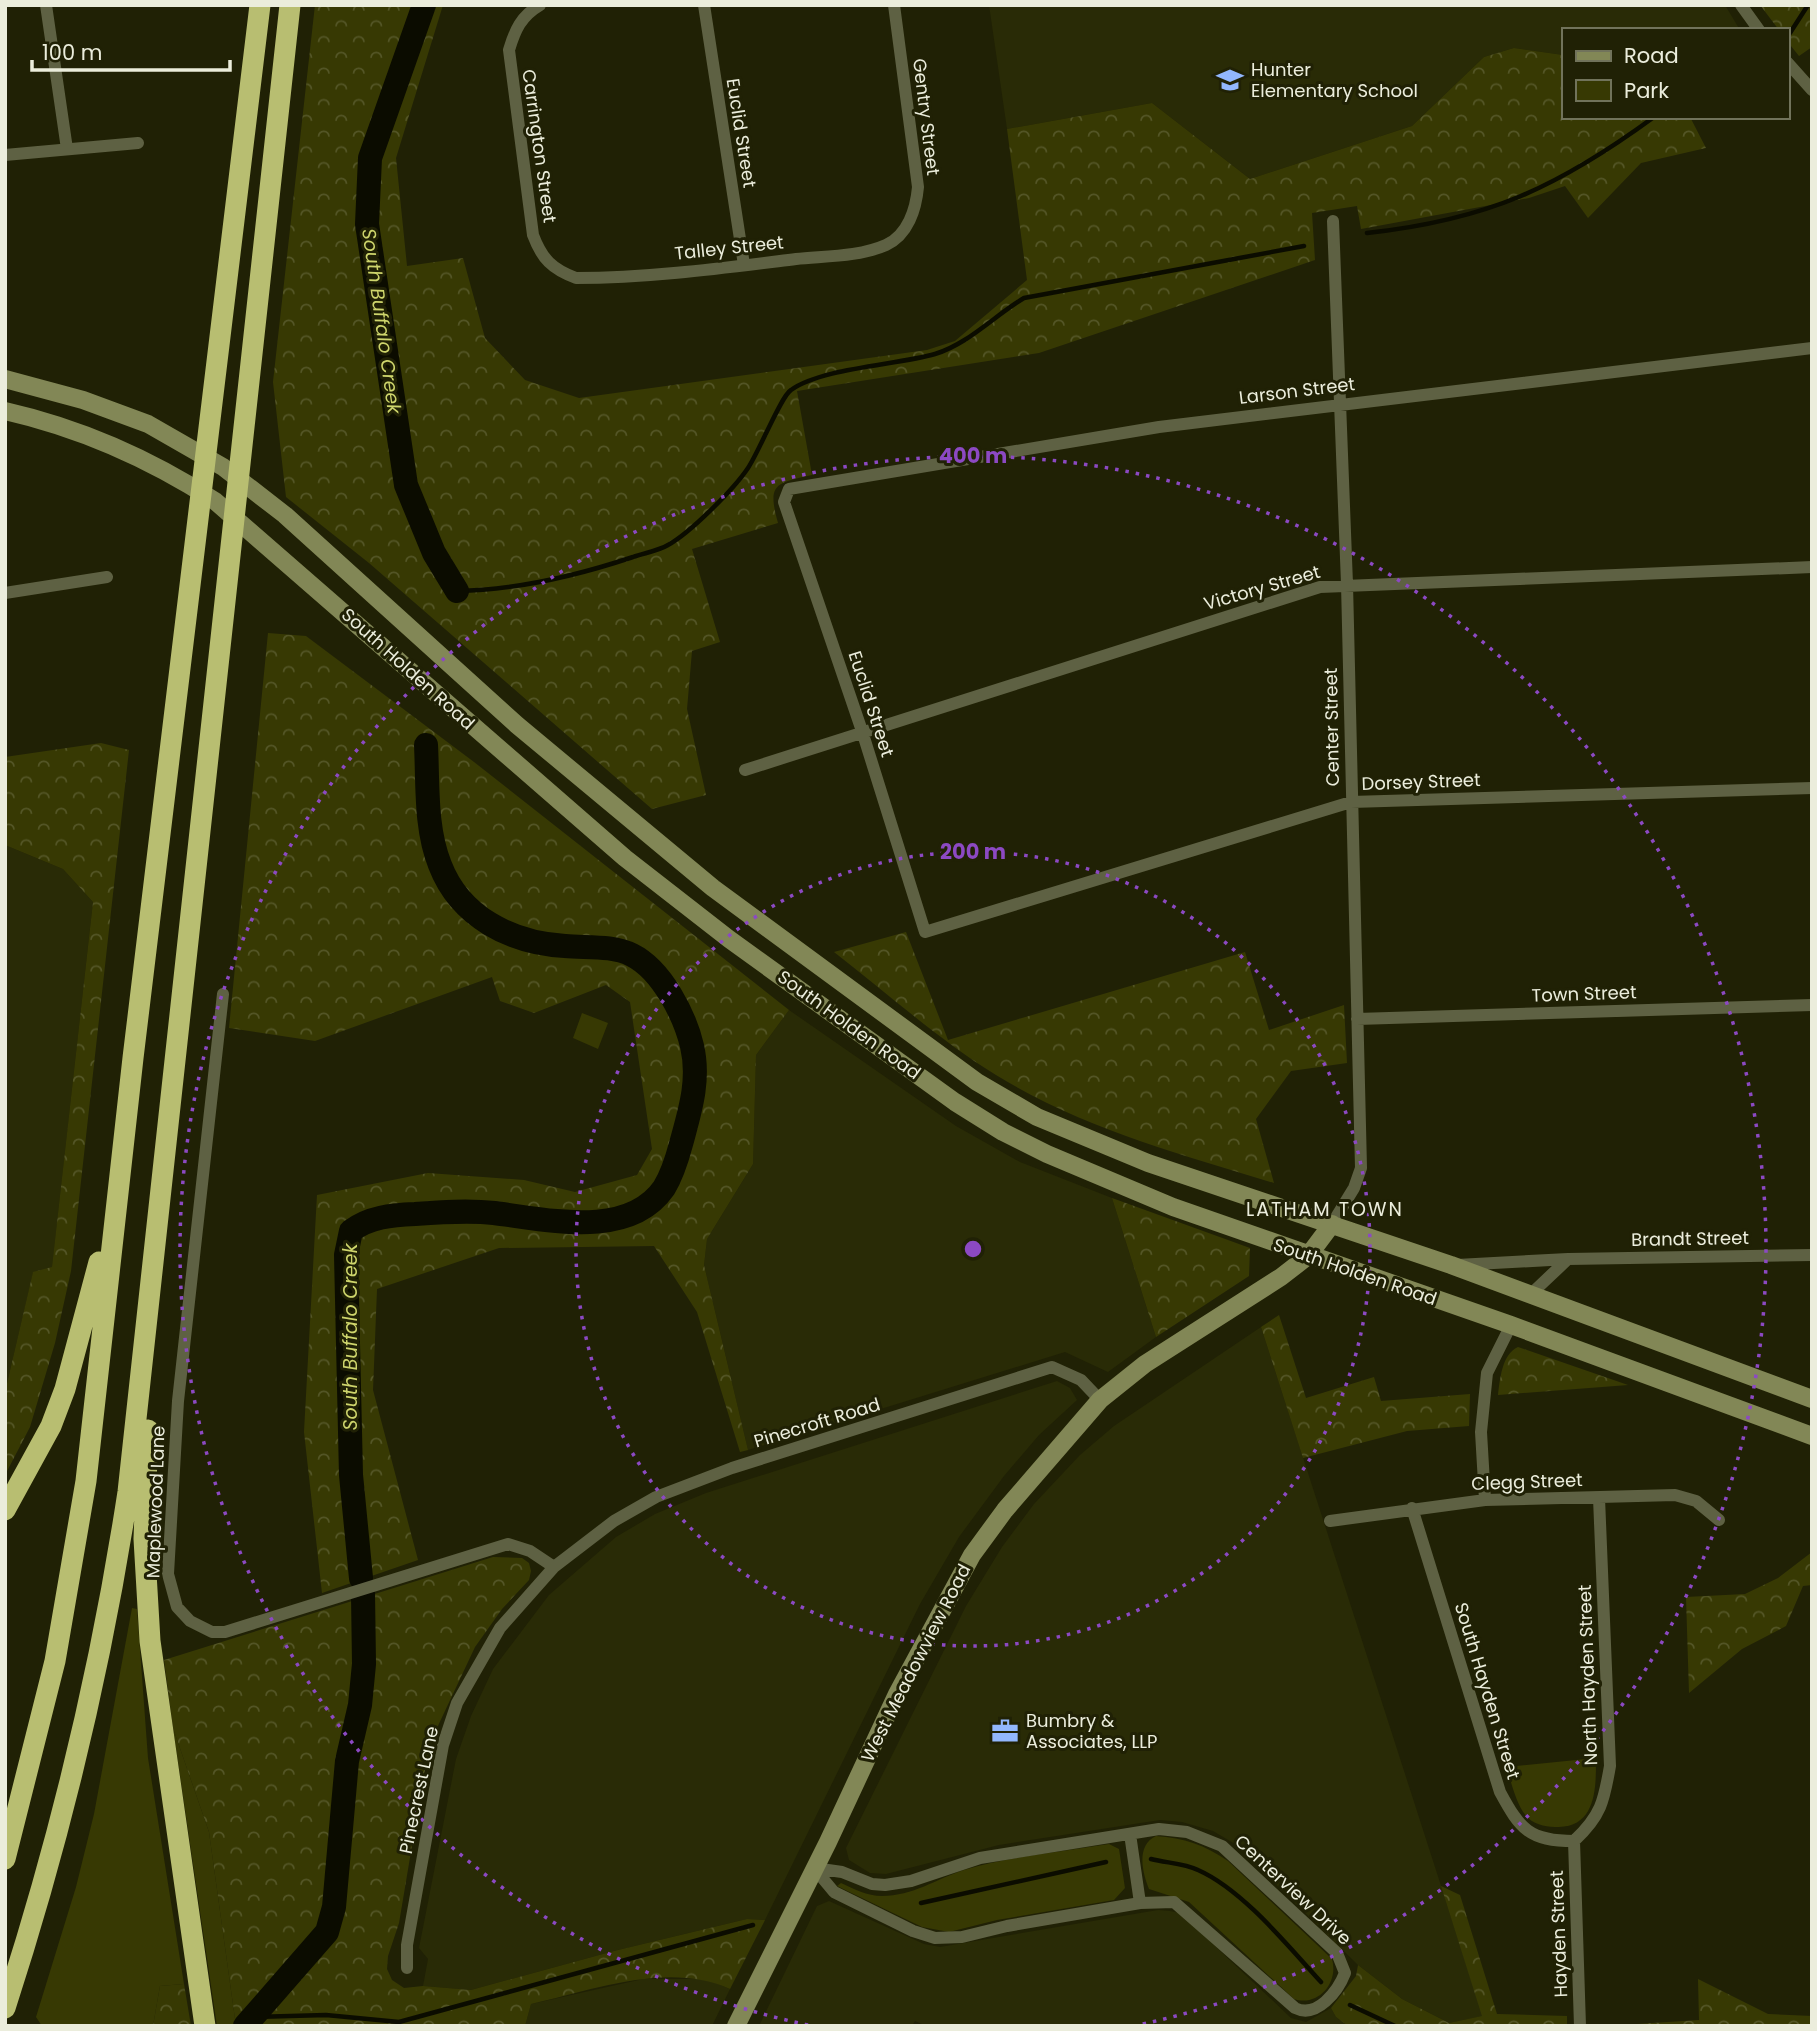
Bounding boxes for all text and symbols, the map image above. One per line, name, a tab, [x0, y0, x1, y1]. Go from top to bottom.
scale bar	[32, 28, 229, 72]
legend	[1562, 28, 1789, 119]
text: 100 m	[42, 38, 102, 67]
text: Road	[1624, 41, 1679, 70]
street label: Gentry Street	[907, 57, 946, 177]
place label: Hunter Elementary School	[1251, 57, 1418, 103]
school or university icon: Hunter Elementary School	[1215, 65, 1245, 95]
street label: Carrington Street	[516, 68, 563, 224]
text: Park	[1624, 76, 1669, 105]
street label: Euclid Street	[721, 77, 762, 189]
water label: South Buffalo Creek	[355, 227, 408, 417]
street label: Talley Street	[673, 229, 785, 266]
street label: Larson Street	[1238, 371, 1356, 410]
text: 400 m	[939, 441, 1007, 470]
street label: Victory Street	[1201, 559, 1323, 616]
street label: South Holden Road	[336, 602, 480, 735]
street label: Euclid Street	[843, 648, 900, 760]
street label: Center Street	[1318, 668, 1345, 786]
street label: Dorsey Street	[1361, 767, 1481, 796]
text: 200 m	[940, 837, 1006, 866]
street label: South Holden Road	[773, 964, 926, 1085]
street label: Town Street	[1531, 979, 1637, 1008]
district label: LATHAM TOWN	[1246, 1196, 1404, 1223]
street label: Brandt Street	[1631, 1225, 1749, 1252]
street label: South Holden Road	[1270, 1232, 1440, 1311]
centre of rings	[961, 1237, 985, 1261]
water label: South Buffalo Creek	[337, 1242, 364, 1430]
street label: Pinecroft Road	[751, 1391, 883, 1454]
street label: Maplewood Lane	[140, 1425, 171, 1579]
street label: Clegg Street	[1471, 1467, 1583, 1496]
street label: West Meadowview Road	[855, 1560, 976, 1766]
street label: North Hayden Street	[1572, 1584, 1603, 1766]
street label: South Hayden Street	[1449, 1599, 1526, 1782]
place label: Bumbry & Associates, LLP	[1026, 1708, 1157, 1754]
office icon: Bumbry & Associates, LLP	[990, 1716, 1020, 1746]
street label: Pinecrest Lane	[393, 1724, 444, 1856]
street label: Centerview Drive	[1229, 1829, 1357, 1950]
street label: Hayden Street	[1544, 1870, 1573, 1998]

